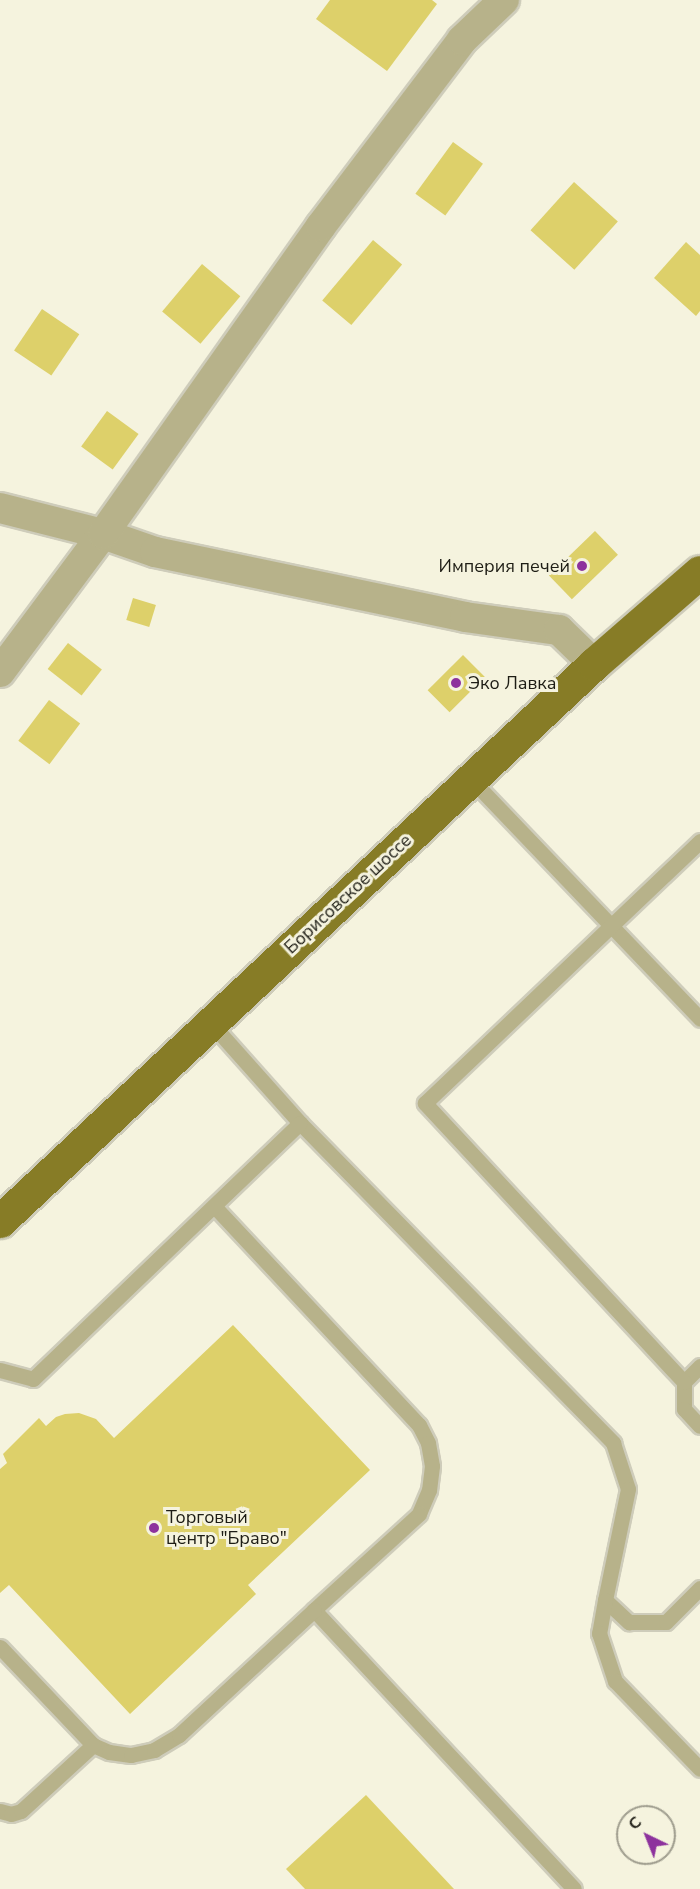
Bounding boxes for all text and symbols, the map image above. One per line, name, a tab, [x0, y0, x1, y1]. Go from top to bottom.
place label: Империя печей	[439, 555, 570, 577]
marker: Империя печей	[575, 559, 589, 573]
place label: Эко Лавка	[468, 672, 556, 694]
marker: Эко Лавка	[449, 676, 463, 690]
street label: Борисовское шоссе	[280, 830, 416, 958]
place label: Торговый центр "Браво"	[166, 1507, 287, 1550]
marker: Торговый центр "Браво"	[147, 1521, 161, 1535]
north arrow	[616, 1805, 676, 1865]
text: С	[624, 1812, 647, 1835]

